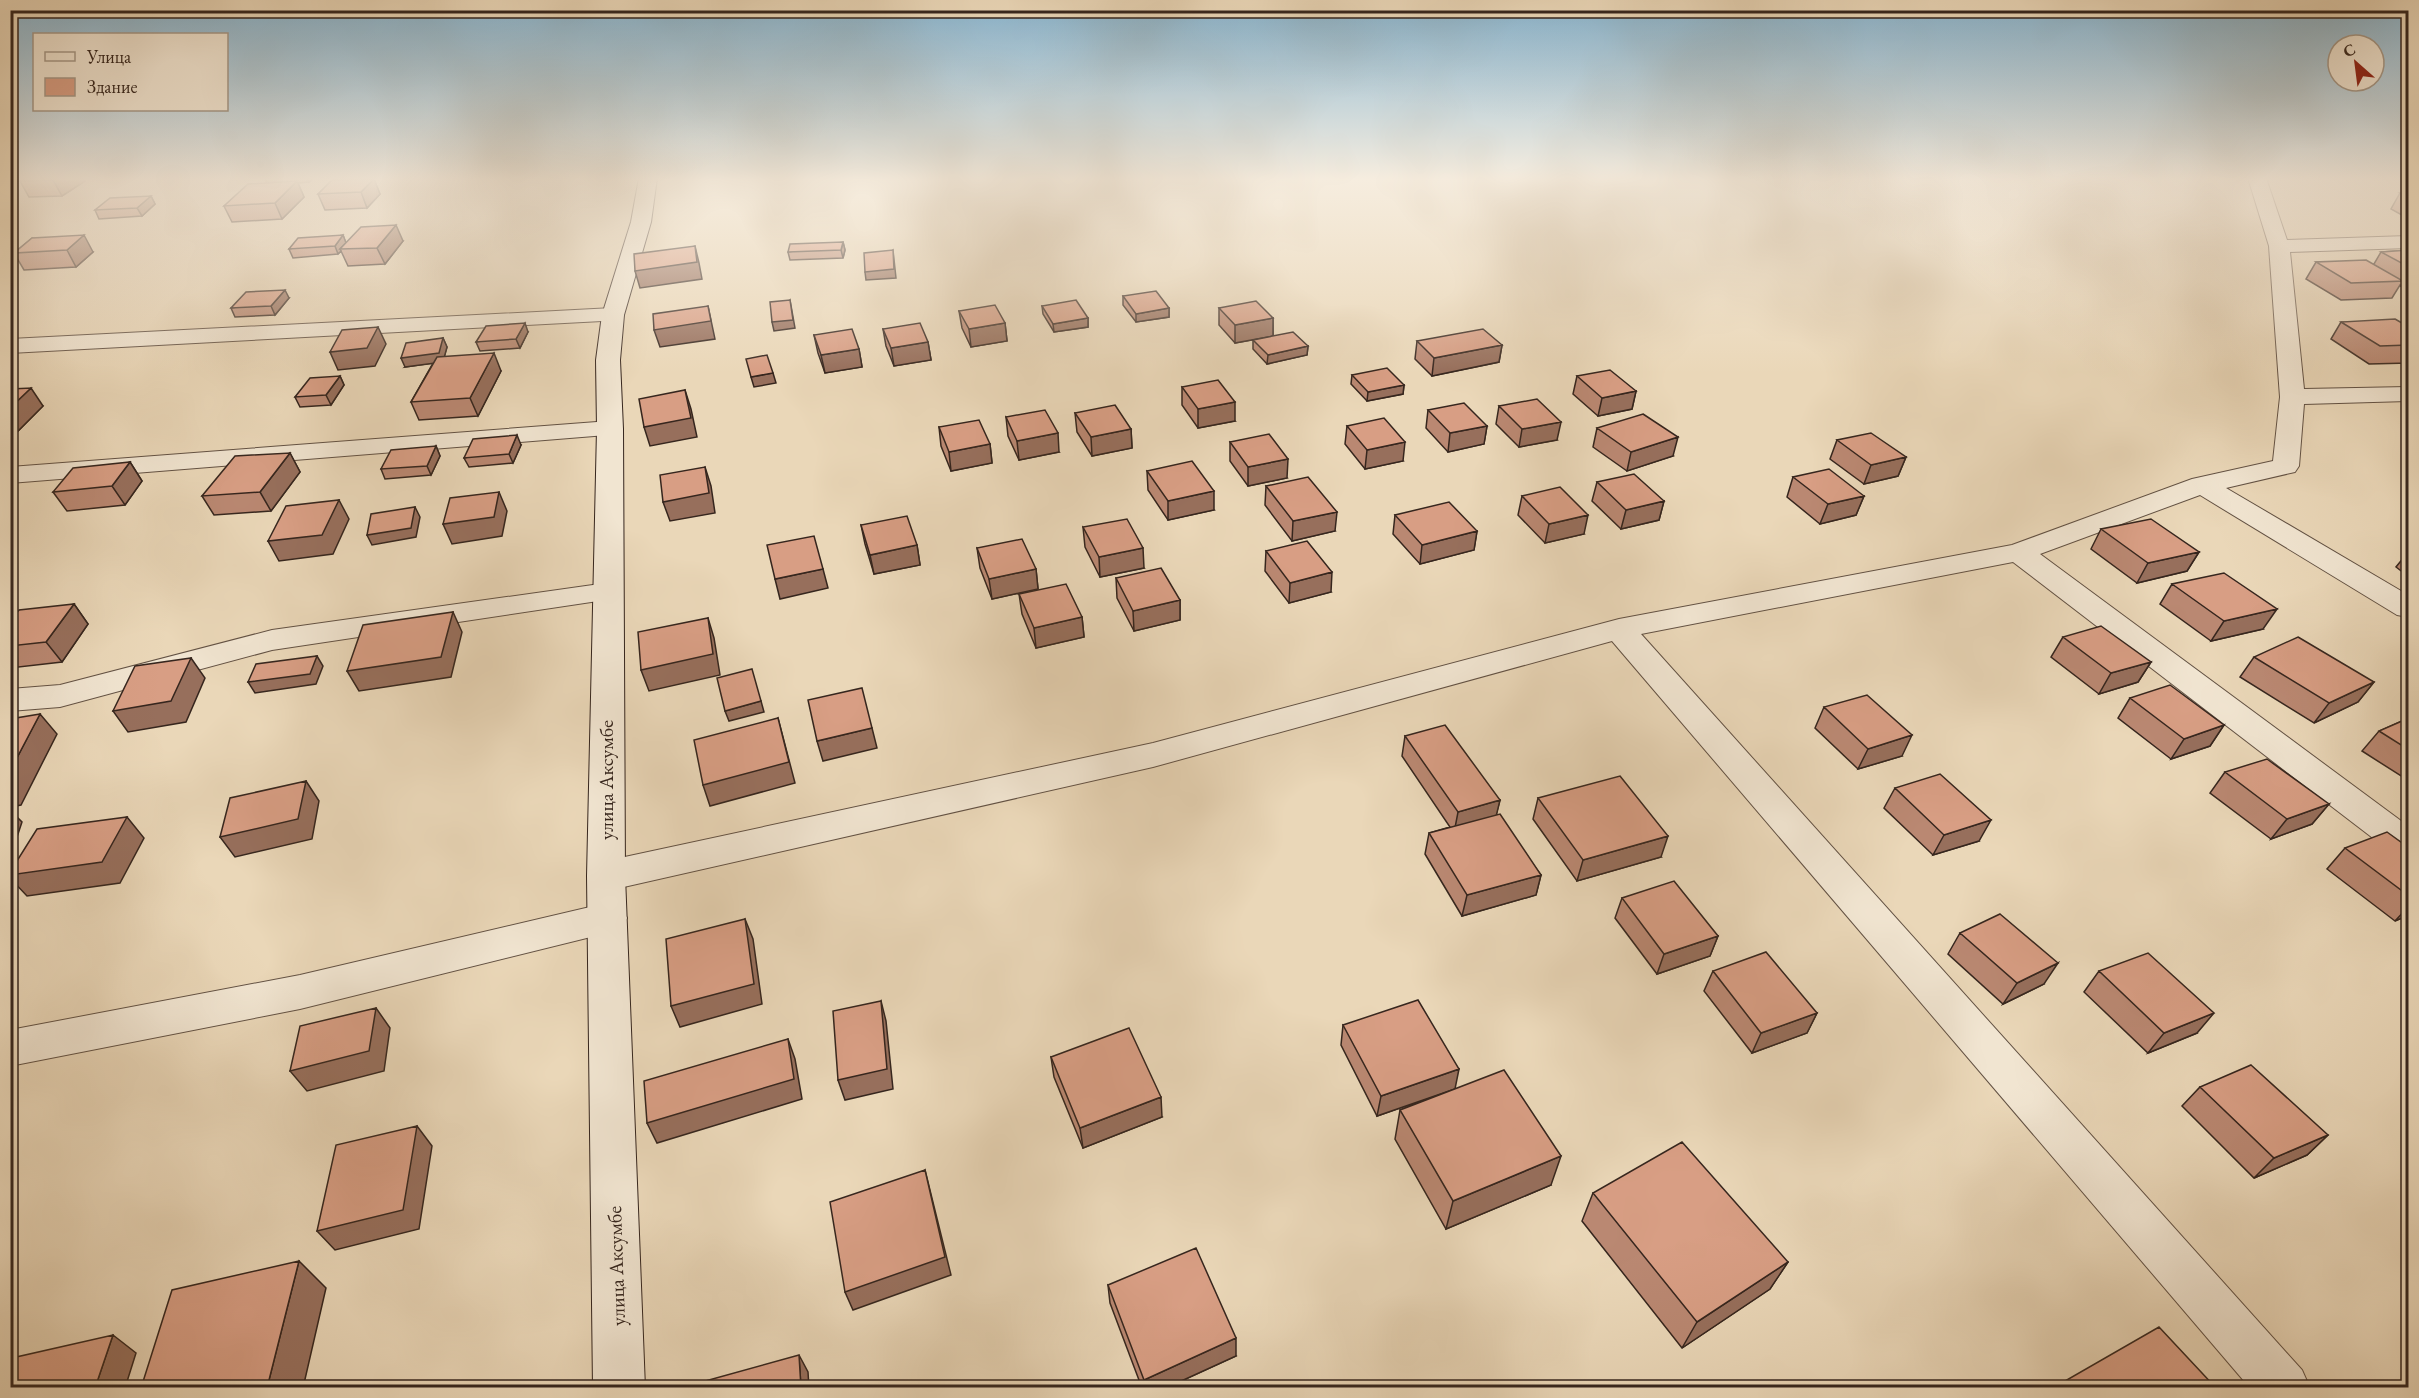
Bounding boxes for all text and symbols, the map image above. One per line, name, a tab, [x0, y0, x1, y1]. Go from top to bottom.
legend	[33, 33, 228, 111]
north arrow	[2326, 33, 2386, 93]
text: С	[2339, 38, 2359, 62]
text: Улица	[86, 45, 132, 68]
text: Здание	[87, 75, 137, 98]
street label: улица Аксумбе	[593, 720, 619, 840]
street label: улица Аксумбе	[601, 1205, 631, 1326]

